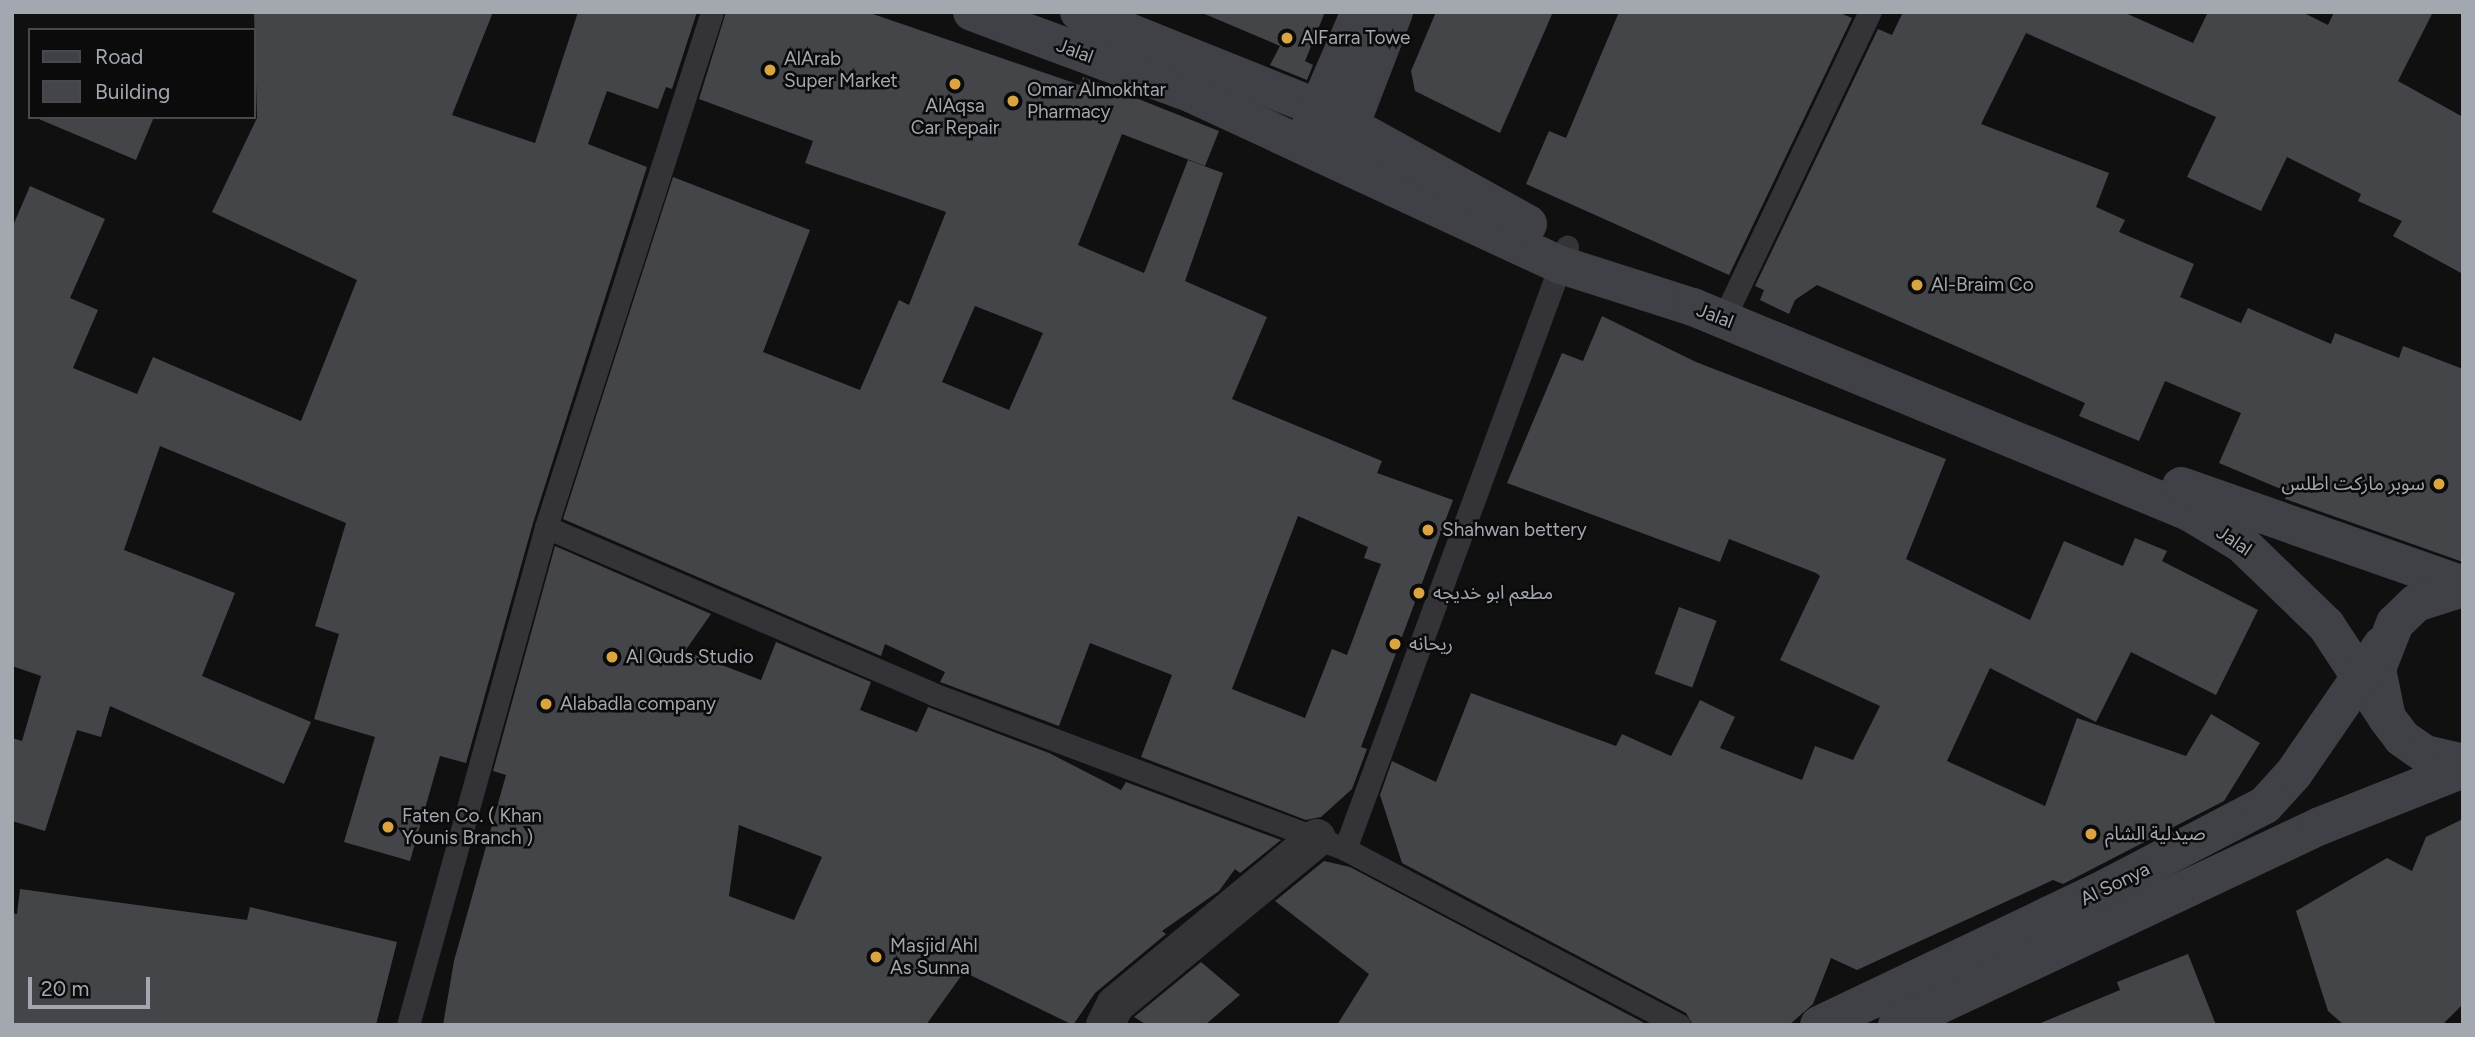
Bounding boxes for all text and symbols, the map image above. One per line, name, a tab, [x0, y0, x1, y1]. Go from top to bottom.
place label: AlFarra Towe	[1301, 27, 1410, 49]
legend	[28, 28, 256, 119]
marker: AlFarra Towe	[1279, 30, 1295, 46]
street label: Jalal	[1053, 34, 1097, 68]
text: Road	[95, 44, 143, 69]
place label: AlArab Super Market	[784, 48, 898, 92]
marker: AlArab Super Market	[762, 62, 778, 78]
marker: AlAqsa Car Repair	[947, 76, 963, 92]
text: Building	[95, 79, 170, 104]
place label: Omar Almokhtar Pharmacy	[1027, 79, 1166, 123]
marker: Omar Almokhtar Pharmacy	[1005, 93, 1021, 109]
place label: AlAqsa Car Repair	[911, 95, 999, 139]
place label: Al-Braim Co	[1931, 274, 2034, 296]
marker: Al-Braim Co	[1909, 277, 1925, 293]
street label: Jalal	[1693, 299, 1737, 333]
place label: سوبر ماركت اطلس	[2282, 473, 2425, 495]
marker: سوبر ماركت اطلس	[2431, 476, 2447, 492]
place label: Shahwan bettery	[1442, 519, 1587, 541]
street label: Jalal	[2212, 521, 2256, 561]
marker: Shahwan bettery	[1420, 522, 1436, 538]
place label: مطعم ابو خديجه	[1433, 582, 1553, 604]
marker: مطعم ابو خديجه	[1411, 585, 1427, 601]
place label: ريحانه	[1409, 633, 1453, 655]
marker: ريحانه	[1387, 636, 1403, 652]
place label: Al Quds Studio	[626, 646, 754, 668]
marker: Al Quds Studio	[604, 649, 620, 665]
place label: Alabadla company	[560, 693, 716, 715]
marker: Alabadla company	[538, 696, 554, 712]
place label: Faten Co. ( Khan Younis Branch )	[402, 805, 542, 849]
marker: Faten Co. ( Khan Younis Branch )	[380, 819, 396, 835]
place label: صيدلية الشام	[2105, 823, 2206, 845]
marker: صيدلية الشام	[2083, 826, 2099, 842]
street label: Al Sonya	[2077, 857, 2153, 911]
place label: Masjid Ahl As Sunna	[890, 935, 978, 979]
marker: Masjid Ahl As Sunna	[868, 949, 884, 965]
scale bar	[32, 964, 154, 1008]
text: 20 m	[41, 976, 89, 1001]

